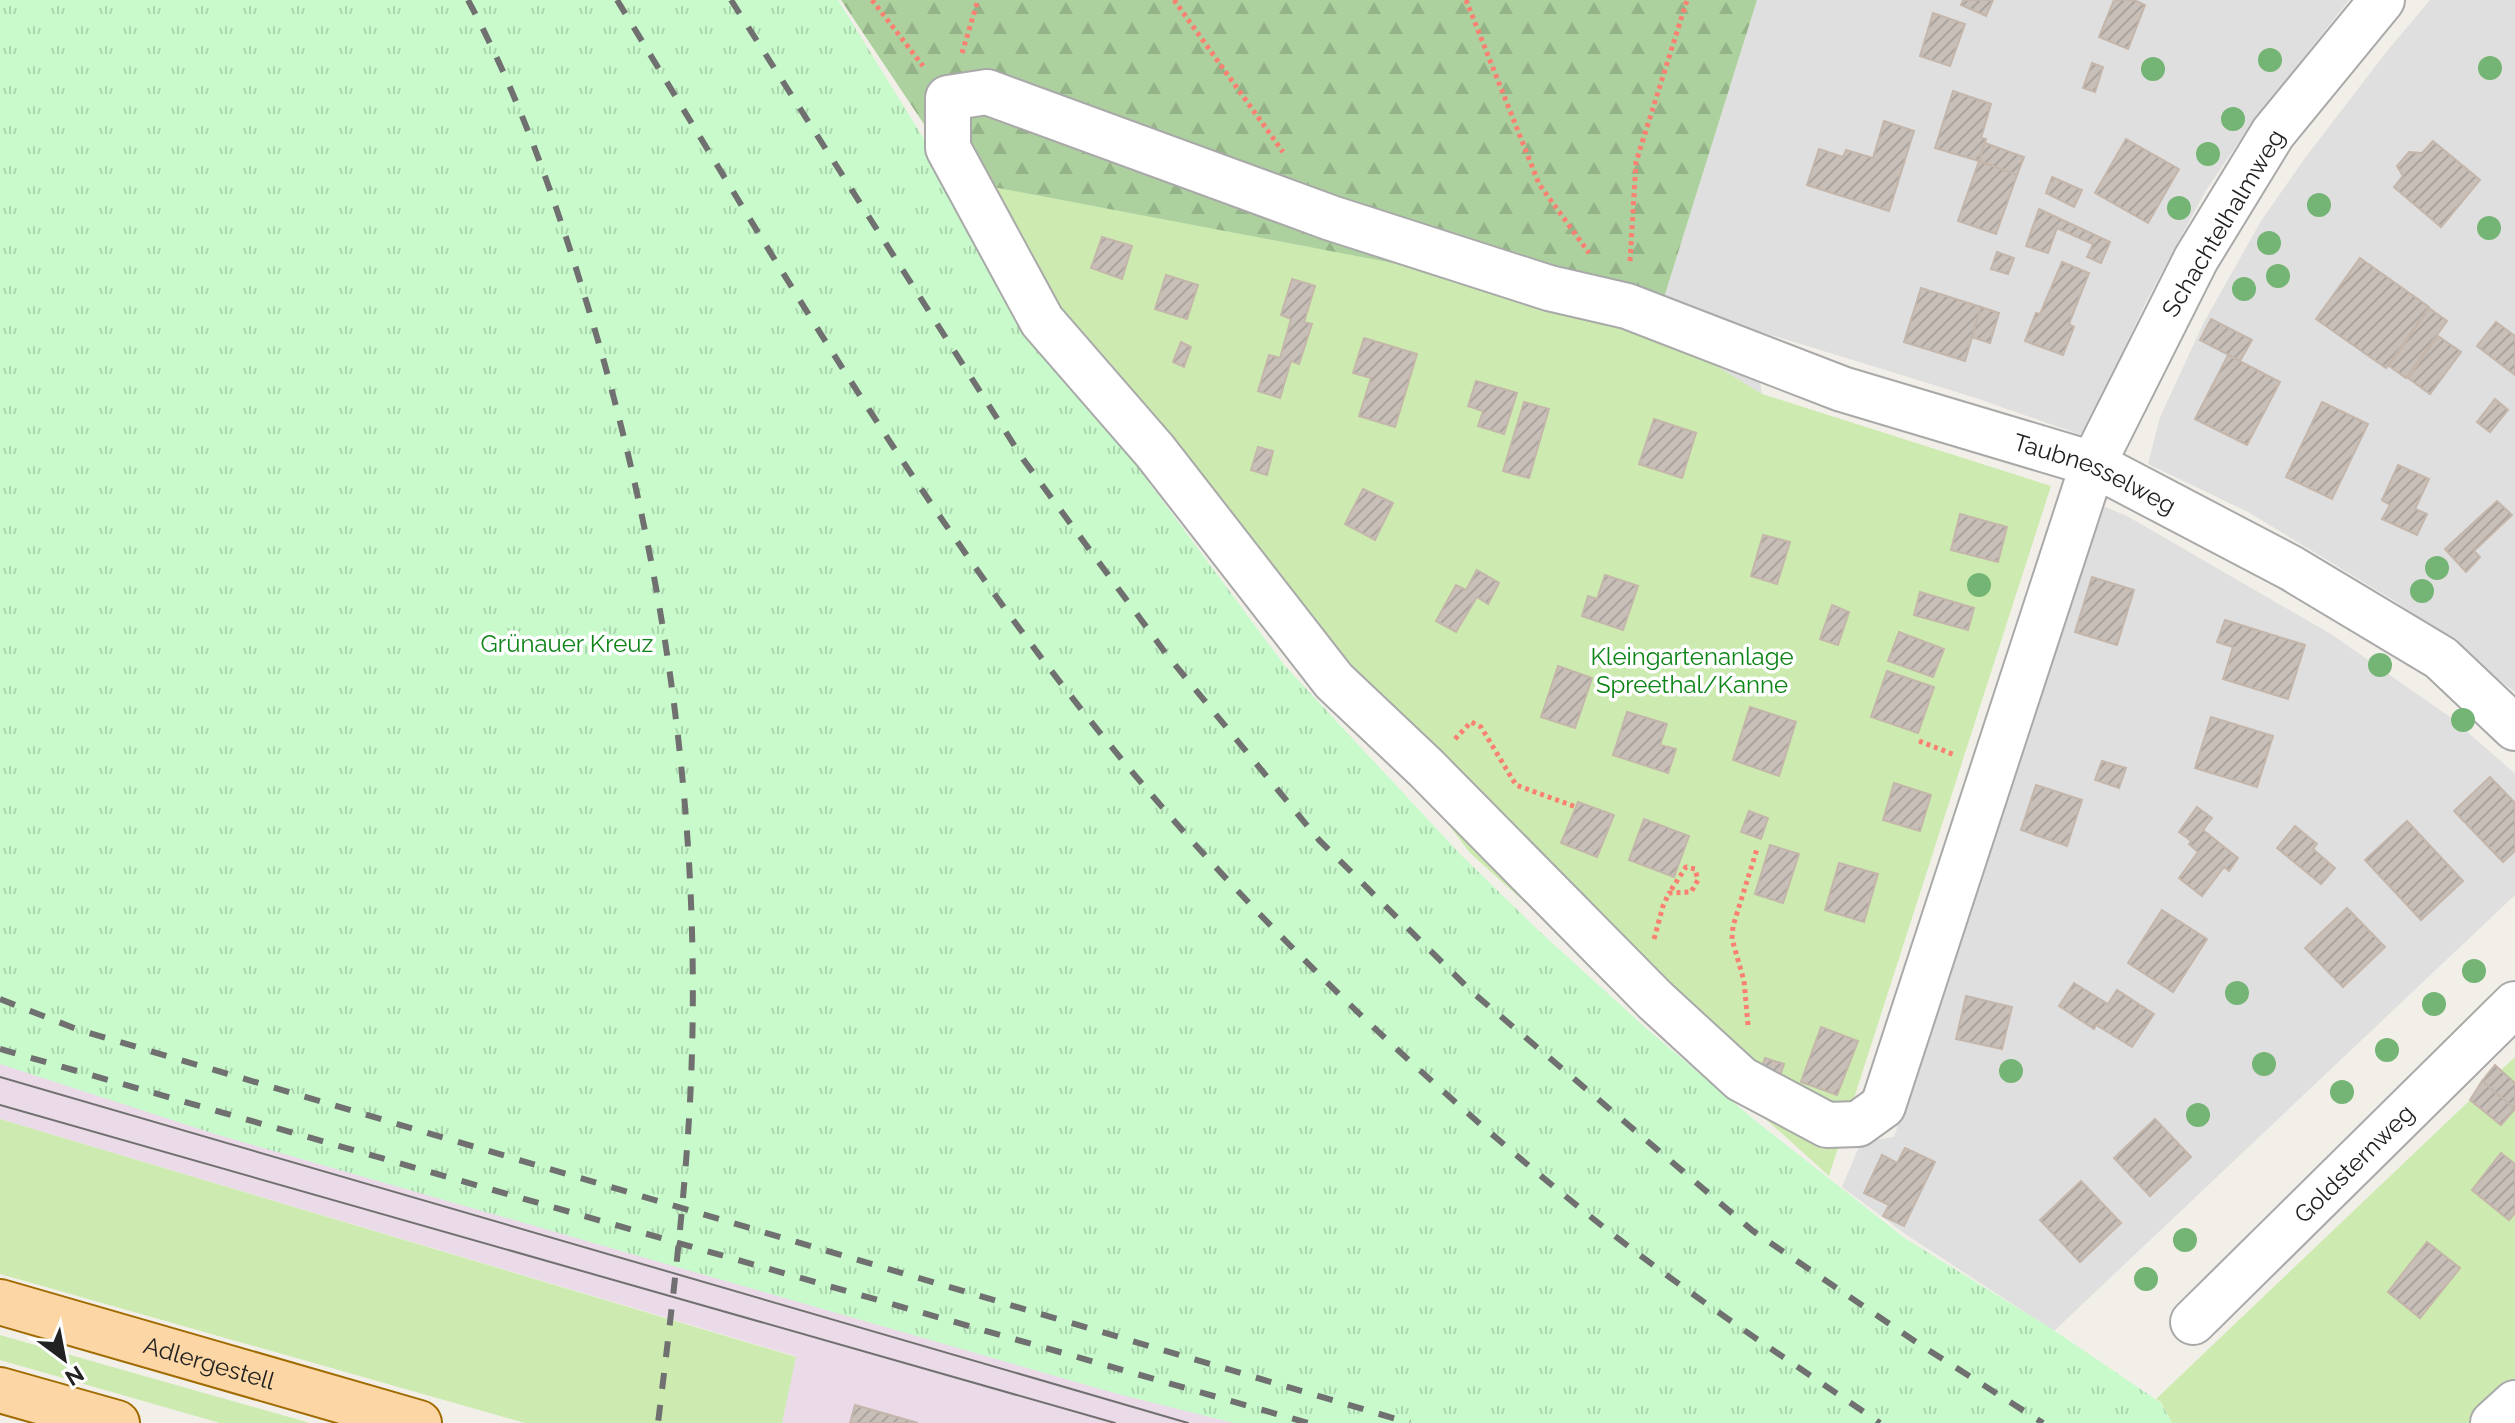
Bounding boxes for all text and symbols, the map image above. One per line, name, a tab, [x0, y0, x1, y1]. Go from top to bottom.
street label: Schachtelhalmweg	[2156, 124, 2290, 322]
street label: Taubnesselweg	[2010, 427, 2181, 520]
park label: Grünauer Kreuz	[481, 629, 653, 658]
park label: Kleingartenanlage Spreethal/Kanne	[1590, 642, 1794, 699]
street label: Goldsternweg	[2288, 1098, 2420, 1229]
north arrow	[24, 1319, 104, 1399]
street label: Adlergestell	[141, 1330, 279, 1395]
text: N	[61, 1360, 89, 1391]

